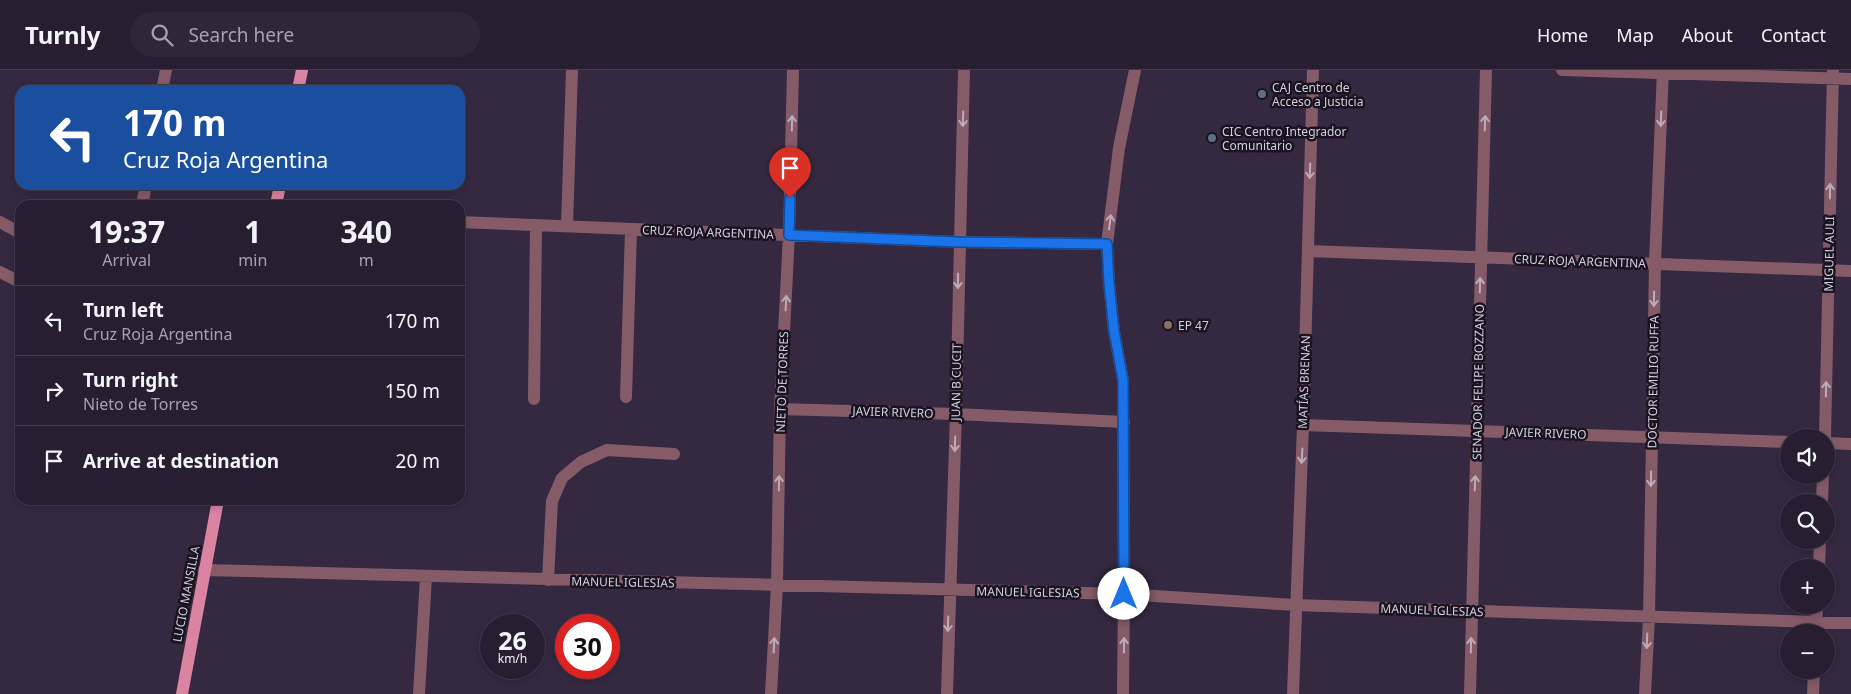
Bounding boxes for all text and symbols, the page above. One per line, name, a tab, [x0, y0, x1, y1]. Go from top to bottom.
search box	[130, 12, 480, 57]
text: Turnly	[25, 18, 100, 51]
icon: search	[148, 21, 176, 49]
text: Search here	[188, 22, 294, 48]
text: Home	[1537, 23, 1588, 47]
text: Map	[1616, 23, 1654, 47]
text: About	[1682, 23, 1733, 47]
text: Contact	[1761, 23, 1826, 47]
place label: CAJ Centro de Acceso a Justicia	[1272, 79, 1363, 110]
marker: CAJ Centro de Acceso a Justicia	[1256, 88, 1268, 100]
text: 170 m	[123, 99, 226, 146]
icon: left	[40, 105, 105, 170]
one-way arrow	[958, 110, 967, 126]
one-way arrow	[1657, 110, 1666, 126]
one-way arrow	[787, 115, 797, 132]
one-way arrow	[1480, 115, 1489, 131]
place label: CIC Centro Integrador Comunitario	[1222, 123, 1347, 154]
marker: CIC Centro Integrador Comunitario	[1206, 132, 1218, 144]
text: Cruz Roja Argentina	[123, 144, 328, 174]
pin	[769, 147, 811, 198]
icon: arrive	[776, 154, 804, 182]
one-way arrow	[1306, 163, 1315, 179]
one-way arrow	[1826, 184, 1835, 200]
text: 19:37	[88, 211, 165, 252]
text: 1	[244, 211, 261, 252]
text: 340	[340, 211, 392, 252]
one-way arrow	[1105, 214, 1115, 230]
street label: MIGUEL AULI	[1820, 216, 1838, 292]
street label: CRUZ ROJA ARGENTINA	[642, 221, 775, 243]
text: Arrival	[102, 249, 151, 271]
text: min	[238, 249, 267, 271]
text: m	[359, 249, 374, 271]
street label: CRUZ ROJA ARGENTINA	[1514, 250, 1647, 272]
one-way arrow	[953, 272, 963, 289]
one-way arrow	[1476, 278, 1485, 294]
one-way arrow	[1649, 290, 1659, 306]
one-way arrow	[781, 295, 790, 311]
text: Turn left	[83, 297, 164, 323]
street label: SENADOR FELIPE BOZZANO	[1468, 304, 1488, 460]
icon: left	[40, 307, 68, 335]
text: 170 m	[385, 308, 440, 334]
street label: DOCTOR EMILIO RUFFA	[1643, 315, 1663, 448]
place label: EP 47	[1178, 317, 1209, 334]
marker: EP 47	[1162, 319, 1174, 331]
text: Cruz Roja Argentina	[83, 323, 232, 345]
street label: NIETO DE TORRES	[772, 331, 792, 433]
street label: MATÍAS BRENAN	[1294, 335, 1314, 429]
street label: JUAN B CUCIT	[947, 343, 965, 422]
text: Turn right	[83, 367, 178, 393]
icon: right	[40, 377, 68, 405]
text: 150 m	[385, 378, 440, 404]
one-way arrow	[1821, 381, 1831, 398]
text: Nieto de Torres	[83, 393, 198, 415]
street label: JAVIER RIVERO	[851, 402, 934, 422]
street label: JAVIER RIVERO	[1504, 423, 1587, 443]
map controls	[1780, 429, 1835, 679]
button: sound	[1780, 429, 1835, 484]
one-way arrow	[950, 435, 959, 451]
icon: arrive	[40, 447, 68, 475]
text: Arrive at destination	[83, 448, 279, 474]
text: 20 m	[396, 448, 440, 474]
one-way arrow	[1297, 448, 1306, 464]
one-way arrow	[1646, 470, 1656, 486]
one-way arrow	[774, 475, 784, 492]
one-way arrow	[1471, 475, 1480, 491]
button: search	[1780, 494, 1835, 549]
street label: LUCIO MANSILLA	[168, 544, 204, 644]
button: +	[1780, 559, 1835, 614]
position arrow	[1097, 567, 1149, 619]
street label: MANUEL IGLESIAS	[571, 573, 675, 591]
street label: MANUEL IGLESIAS	[976, 583, 1080, 601]
street label: MANUEL IGLESIAS	[1380, 600, 1484, 620]
speed limit sign: 30	[555, 614, 620, 679]
one-way arrow	[944, 615, 953, 631]
text: 26	[498, 623, 527, 657]
button: −	[1780, 624, 1835, 679]
one-way arrow	[1643, 633, 1652, 649]
one-way arrow	[769, 638, 779, 654]
one-way arrow	[1119, 638, 1128, 654]
one-way arrow	[1466, 638, 1476, 654]
text: km/h	[498, 650, 527, 667]

